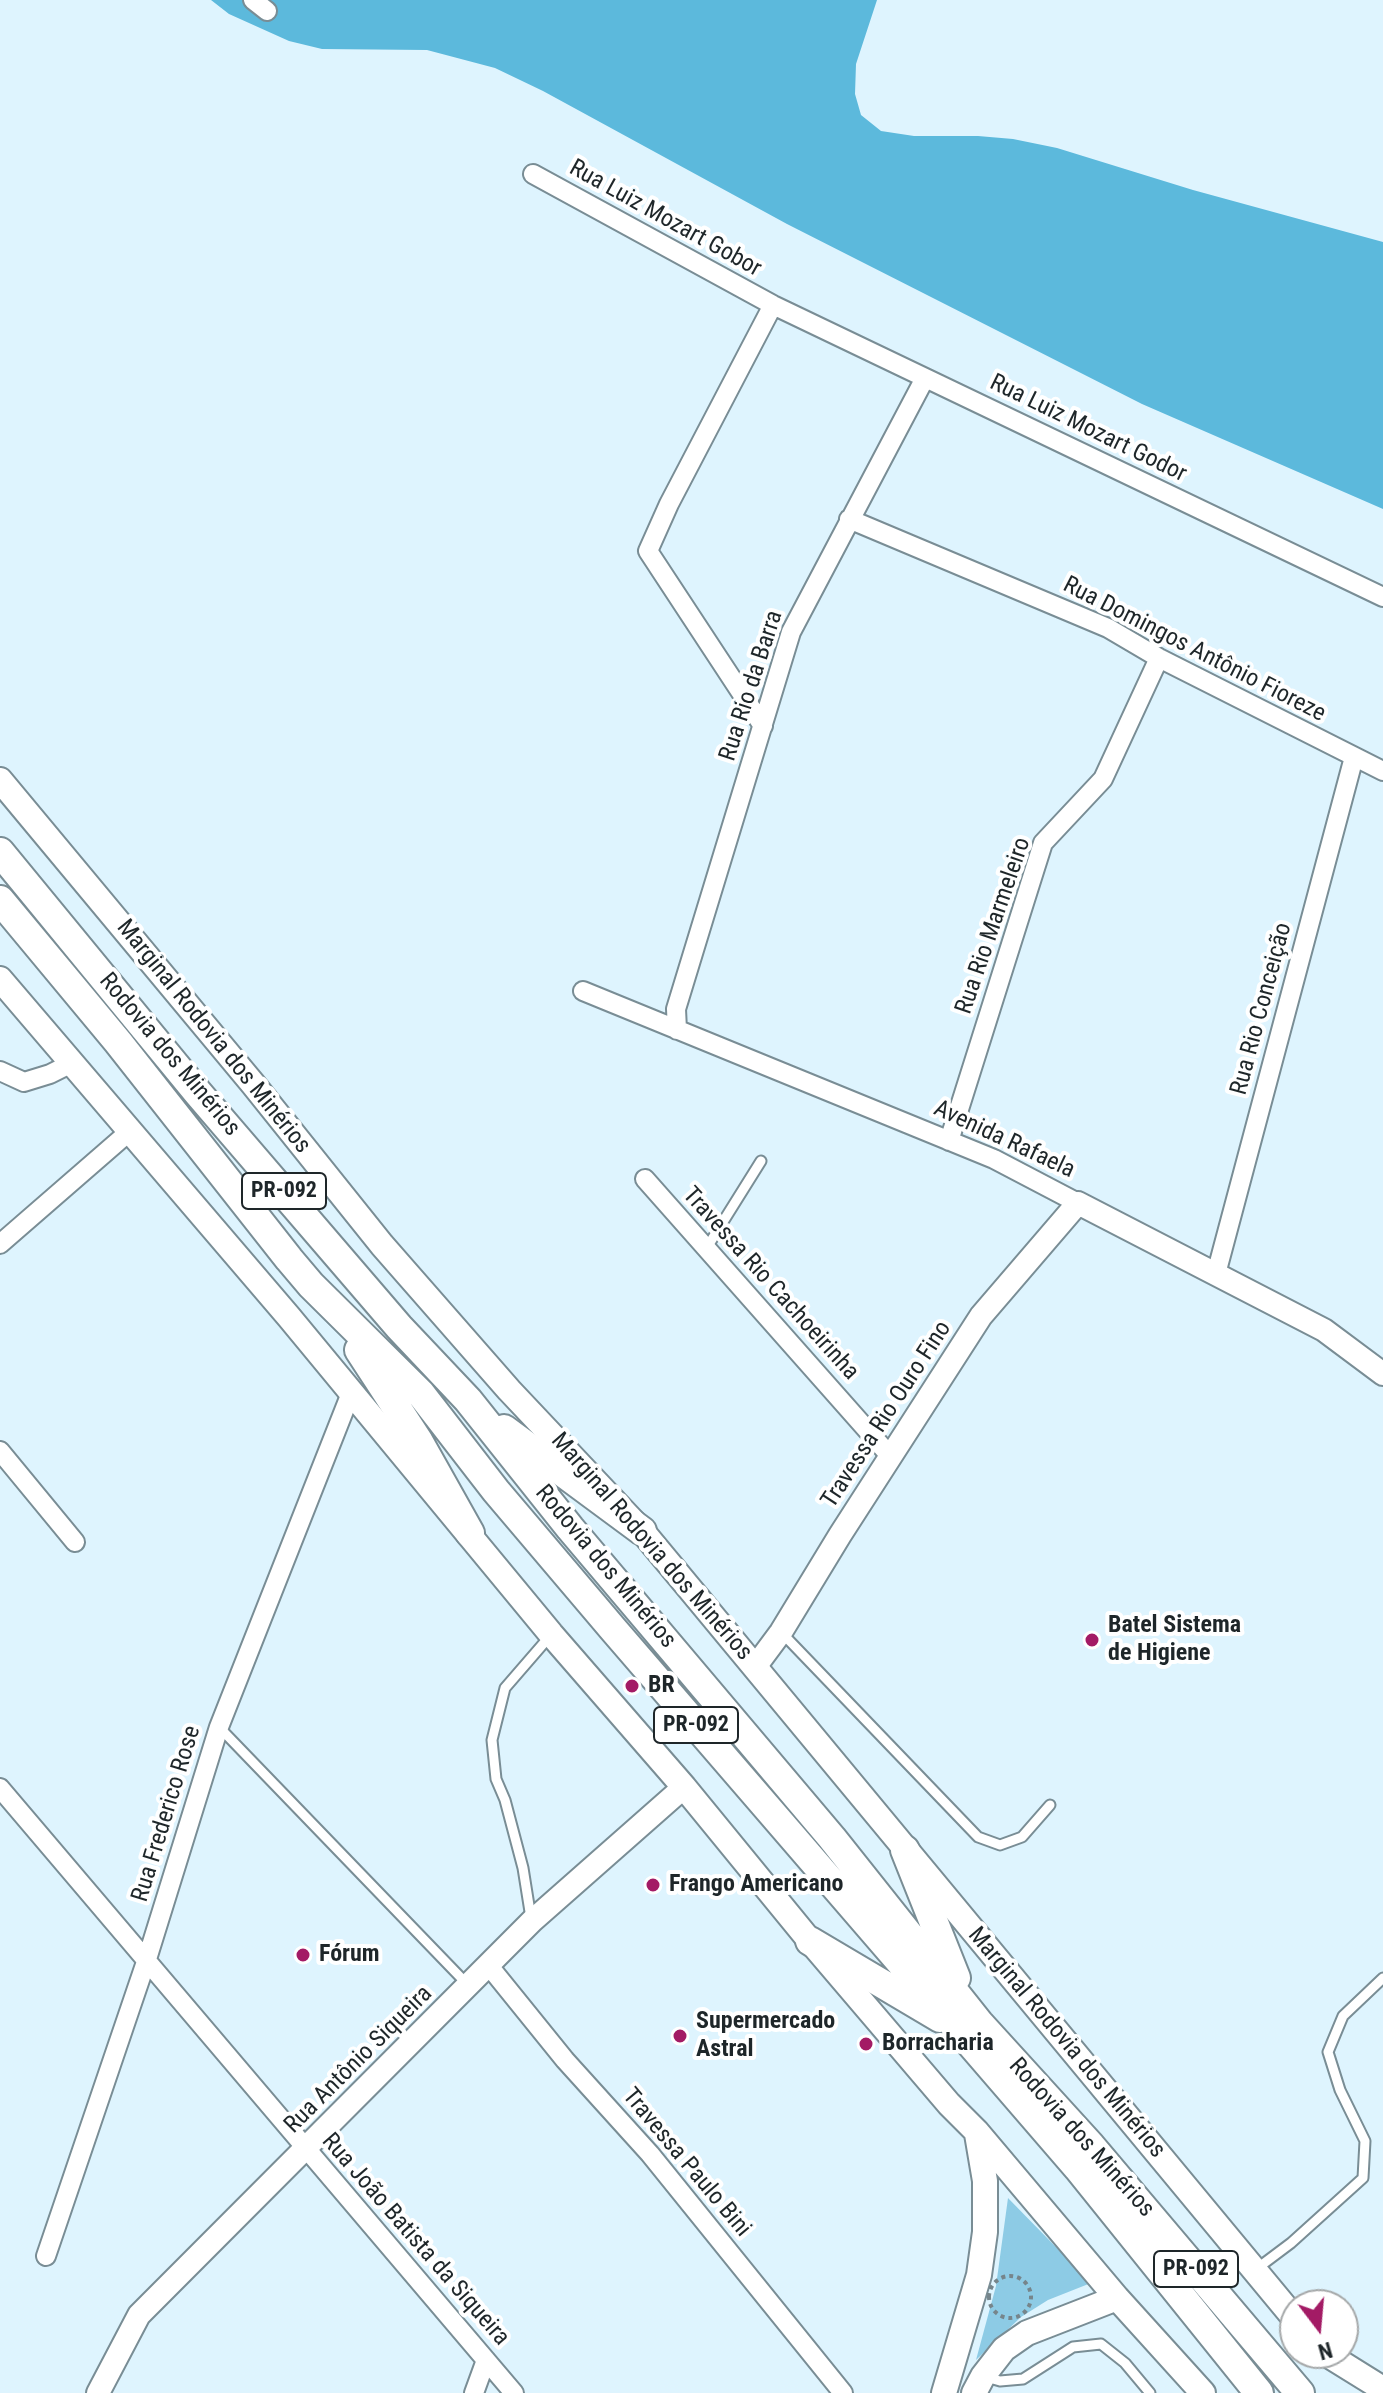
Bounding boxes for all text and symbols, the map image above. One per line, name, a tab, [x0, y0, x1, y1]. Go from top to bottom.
street label: Rua Luiz Mozart Gobor	[564, 154, 766, 284]
street label: Rua Luiz Mozart Godor	[985, 369, 1191, 489]
street label: Rua Domingos Antônio Fioreze	[1058, 571, 1330, 729]
street label: Rua Rio da Barra	[714, 607, 790, 765]
street label: Rua Rio Marmeleiro	[950, 834, 1038, 1018]
street label: Marginal Rodovia dos Minérios	[110, 914, 316, 1160]
street label: Rua Rio Conceição	[1225, 920, 1299, 1098]
street label: Rodovia dos Minérios	[92, 968, 246, 1142]
street label: Avenida Rafaela	[929, 1095, 1079, 1185]
road number: PR-092	[242, 1173, 326, 1209]
street label: Travessa Rio Cachoeirinha	[676, 1181, 864, 1387]
street label: Travessa Rio Ouro Fino	[816, 1316, 958, 1514]
street label: Marginal Rodovia dos Minérios	[544, 1427, 758, 1667]
street label: Rodovia dos Minérios	[528, 1480, 682, 1654]
place label: Batel Sistema de Higiene	[1108, 1612, 1241, 1668]
marker: Batel Sistema de Higiene	[1083, 1631, 1101, 1649]
place label: BR	[648, 1672, 675, 1700]
marker: BR	[623, 1677, 641, 1695]
road number: PR-092	[654, 1707, 738, 1743]
street label: Rua Frederico Rose	[127, 1723, 207, 1905]
place label: Frango Americano	[669, 1871, 844, 1899]
marker: Frango Americano	[644, 1876, 662, 1894]
street label: Marginal Rodovia dos Minérios	[961, 1922, 1171, 2164]
place label: Fórum	[319, 1941, 380, 1969]
marker: Fórum	[294, 1946, 312, 1964]
street label: Rua Antônio Siqueira	[279, 1980, 439, 2140]
place label: Supermercado Astral	[696, 2008, 835, 2064]
marker: Supermercado Astral	[671, 2027, 689, 2045]
place label: Borracharia	[882, 2030, 994, 2058]
marker: Borracharia	[857, 2035, 875, 2053]
street label: Rodovia dos Minérios	[1002, 2053, 1160, 2223]
street label: Travessa Paulo Bini	[615, 2083, 757, 2243]
street label: Rua João Batista da Siqueira	[315, 2128, 515, 2352]
road number: PR-092	[1154, 2251, 1238, 2287]
north arrow	[1279, 2289, 1359, 2369]
text: N	[1315, 2337, 1335, 2365]

